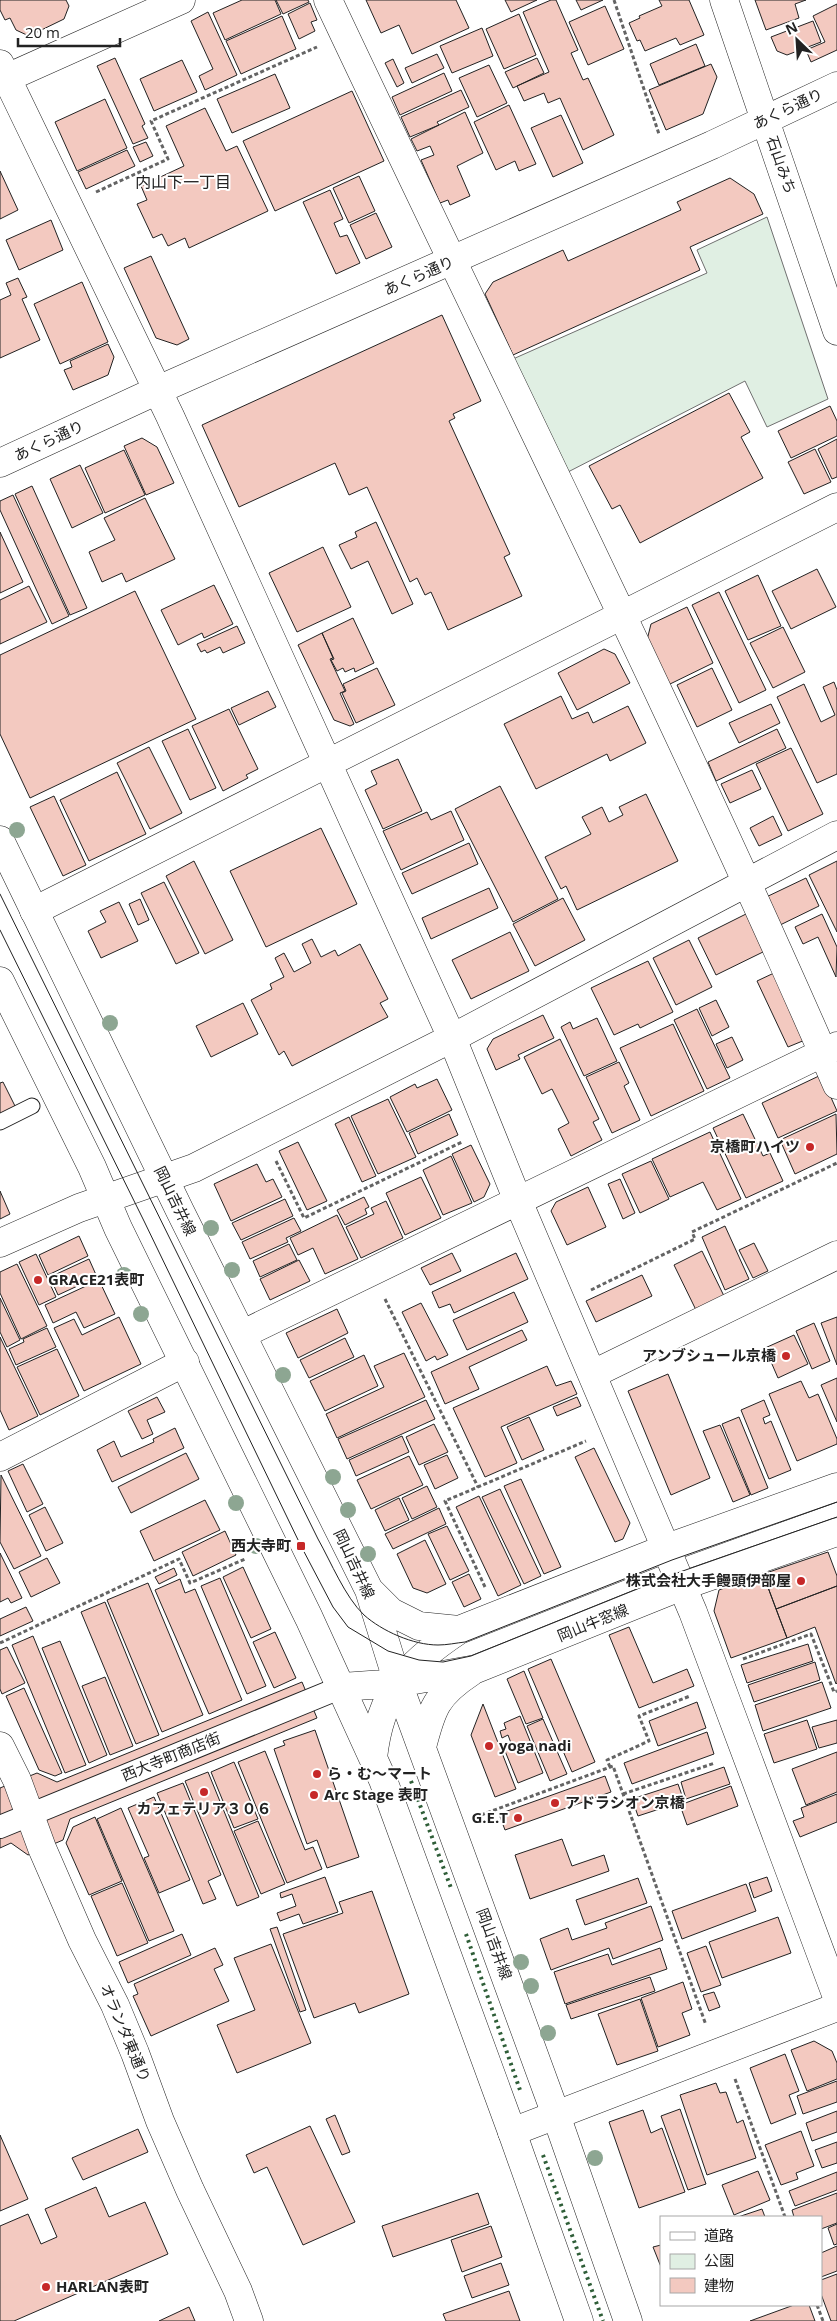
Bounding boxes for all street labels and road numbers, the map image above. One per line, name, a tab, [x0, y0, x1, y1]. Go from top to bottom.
street label: あくら通り	[749, 83, 826, 133]
street label: 石山みち	[763, 133, 801, 196]
street label: あくら通り	[380, 251, 457, 299]
street label: あくら通り	[10, 415, 87, 465]
street label: 岡山吉井線	[150, 1162, 201, 1239]
street label: 岡山吉井線	[330, 1525, 380, 1602]
street label: 岡山牛窓線	[554, 1599, 631, 1645]
street label: 西大寺町商店街	[118, 1727, 223, 1785]
street label: 岡山吉井線	[473, 1905, 517, 1982]
street label: オランダ東通り	[96, 1980, 156, 2085]

